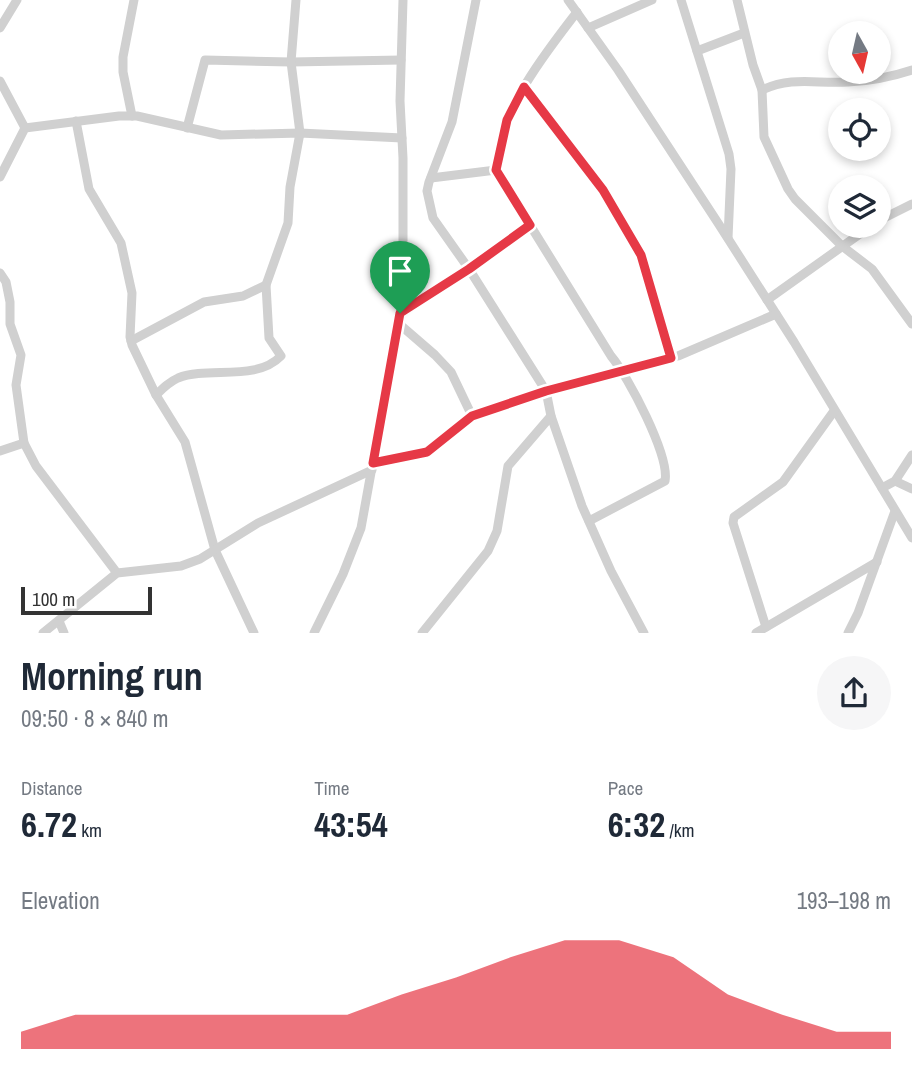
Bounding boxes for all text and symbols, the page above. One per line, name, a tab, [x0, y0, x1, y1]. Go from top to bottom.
north arrow	[828, 21, 891, 84]
map controls	[828, 21, 891, 238]
button: locate	[828, 98, 891, 161]
button: layers	[828, 175, 891, 238]
pin	[370, 241, 430, 313]
icon: arrive	[381, 252, 419, 290]
scale bar	[21, 584, 152, 616]
text: 100 m	[32, 586, 75, 612]
text: Morning run	[21, 651, 203, 702]
button: share	[817, 656, 891, 730]
text: 09:50 · 8 × 840 m	[21, 703, 168, 734]
text: Distance	[21, 775, 82, 801]
text: Time	[314, 775, 349, 801]
text: Pace	[608, 775, 643, 801]
text: 6.72	[21, 801, 77, 848]
text: 43:54	[314, 801, 388, 848]
text: 6:32	[608, 801, 665, 848]
text: km	[77, 817, 102, 843]
text: /km	[665, 817, 695, 843]
text: Elevation	[21, 885, 100, 916]
text: 193–198 m	[797, 885, 891, 916]

